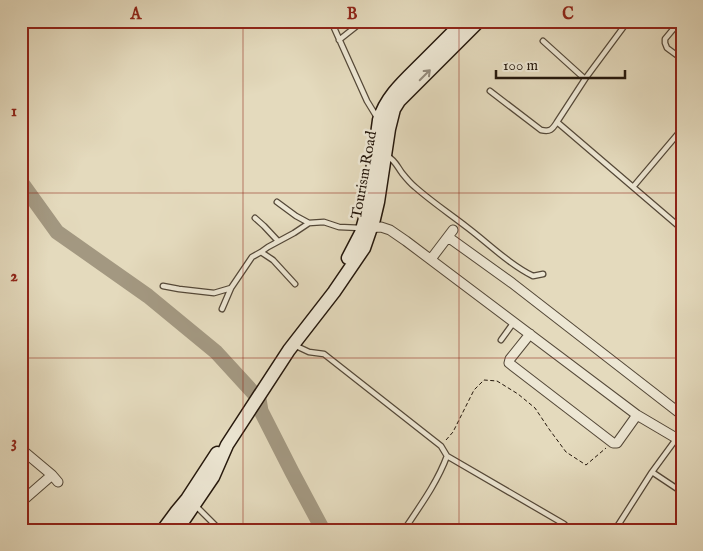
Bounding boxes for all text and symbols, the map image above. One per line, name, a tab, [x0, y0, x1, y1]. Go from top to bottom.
text: A	[130, 5, 143, 25]
text: B	[347, 5, 358, 25]
text: C	[562, 5, 574, 25]
scale bar	[496, 48, 624, 80]
text: 100 m	[503, 56, 539, 75]
one-way arrow	[418, 69, 431, 81]
text: 1	[11, 102, 17, 122]
street label: Tourism Road	[347, 129, 381, 220]
text: 2	[10, 267, 18, 287]
text: 3	[11, 433, 17, 453]

